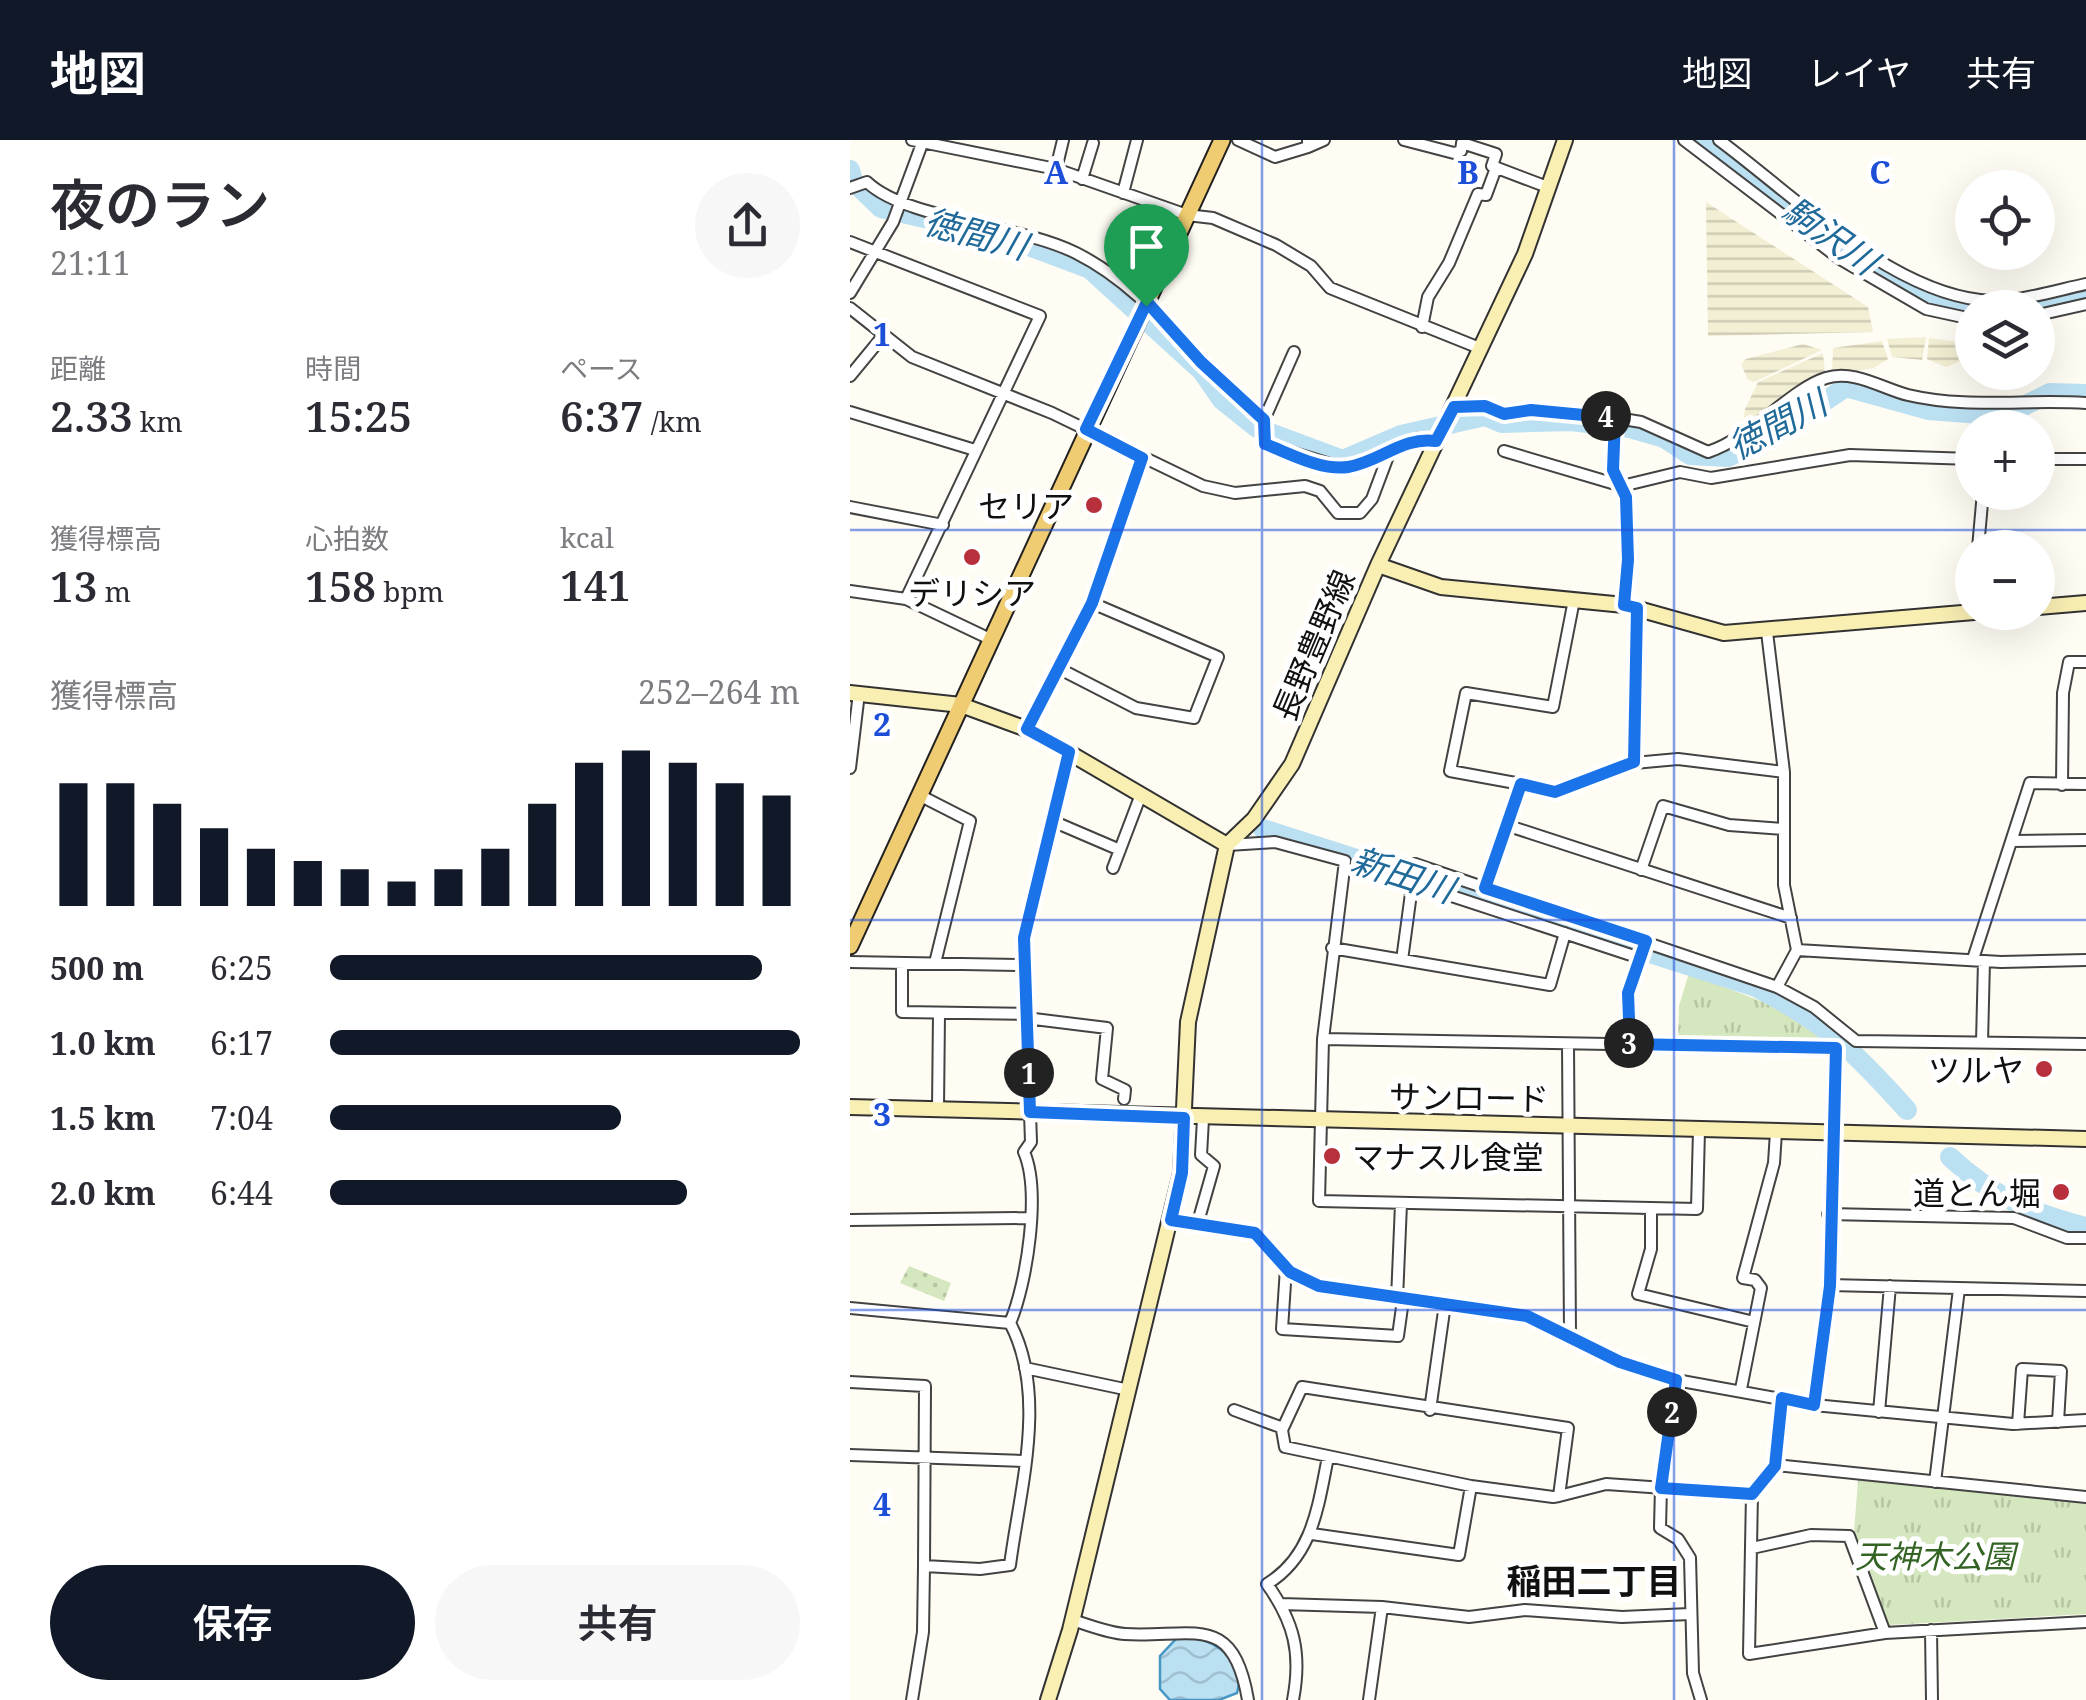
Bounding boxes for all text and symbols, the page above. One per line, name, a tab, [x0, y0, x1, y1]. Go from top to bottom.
text: 地図	[50, 40, 146, 105]
text: 地図	[1682, 49, 1752, 96]
text: レイヤ	[1807, 49, 1911, 96]
text: 共有	[1966, 49, 2036, 96]
text: A	[1044, 150, 1069, 193]
text: B	[1457, 150, 1479, 193]
text: C	[1869, 150, 1891, 193]
text: 夜のラン	[50, 166, 270, 241]
map controls	[1955, 170, 2055, 630]
button: locate	[1955, 170, 2055, 270]
button: share	[695, 173, 800, 278]
water label: 駒沢川	[1775, 186, 1891, 287]
water label: 徳間川	[919, 197, 1037, 270]
pin	[1104, 204, 1189, 307]
icon: arrive	[1119, 219, 1174, 274]
text: 21:11	[50, 241, 131, 284]
button: layers	[1955, 290, 2055, 390]
text: 1	[873, 312, 891, 355]
text: 距離	[50, 349, 106, 387]
text: 時間	[305, 349, 361, 387]
text: ペース	[560, 349, 643, 387]
water label: 徳間川	[1720, 377, 1838, 469]
text: 2.33	[50, 387, 133, 444]
text: 15:25	[305, 387, 412, 444]
text: 6:37	[560, 387, 643, 444]
pin: 4	[1581, 391, 1631, 441]
text: 4	[1598, 397, 1614, 435]
text: km	[133, 402, 183, 440]
text: /km	[643, 402, 702, 440]
button: +	[1955, 410, 2055, 510]
place label: セリア	[978, 484, 1074, 527]
marker: セリア	[1083, 494, 1105, 516]
text: kcal	[560, 518, 614, 556]
text: 獲得標高	[50, 519, 162, 557]
text: 心拍数	[305, 519, 389, 557]
button: −	[1955, 530, 2055, 630]
marker: デリシア	[961, 546, 983, 568]
text: 141	[560, 556, 631, 613]
text: 13	[50, 557, 97, 614]
text: 158	[305, 557, 376, 614]
street label: 長野豊野線	[1262, 563, 1364, 727]
place label: デリシア	[908, 571, 1036, 614]
text: m	[97, 572, 131, 610]
text: bpm	[376, 572, 444, 610]
text: 252–264 m	[638, 670, 800, 713]
text: 獲得標高	[50, 673, 178, 716]
text: 2	[873, 702, 891, 745]
water label: 新田川	[1346, 835, 1464, 914]
text: 500 m	[50, 946, 144, 989]
text: 6:25	[210, 946, 273, 989]
pin: 3	[1604, 1018, 1654, 1068]
text: 1.0 km	[50, 1021, 156, 1064]
text: 6:17	[210, 1021, 273, 1064]
text: 3	[1621, 1024, 1637, 1062]
pin: 1	[1004, 1048, 1054, 1098]
place label: ツルヤ	[1928, 1048, 2024, 1091]
text: 1	[1021, 1054, 1037, 1092]
marker: ツルヤ	[2033, 1058, 2055, 1080]
street label: サンロード	[1389, 1074, 1549, 1120]
text: 3	[873, 1092, 891, 1135]
text: 1.5 km	[50, 1096, 156, 1139]
text: 7:04	[210, 1096, 273, 1139]
place label: マナスル食堂	[1352, 1135, 1544, 1178]
marker: マナスル食堂	[1321, 1145, 1343, 1167]
text: 2.0 km	[50, 1171, 156, 1214]
text: 6:44	[210, 1171, 273, 1214]
place label: 道とん堀	[1913, 1171, 2041, 1214]
marker: 道とん堀	[2050, 1181, 2072, 1203]
pin: 2	[1647, 1387, 1697, 1437]
text: 2	[1664, 1393, 1680, 1431]
text: 4	[873, 1482, 891, 1525]
park label: 天神木公園	[1855, 1534, 2019, 1577]
district label: 稲田二丁目	[1506, 1557, 1682, 1604]
button: 保存	[50, 1565, 415, 1680]
button: 共有	[435, 1565, 800, 1680]

